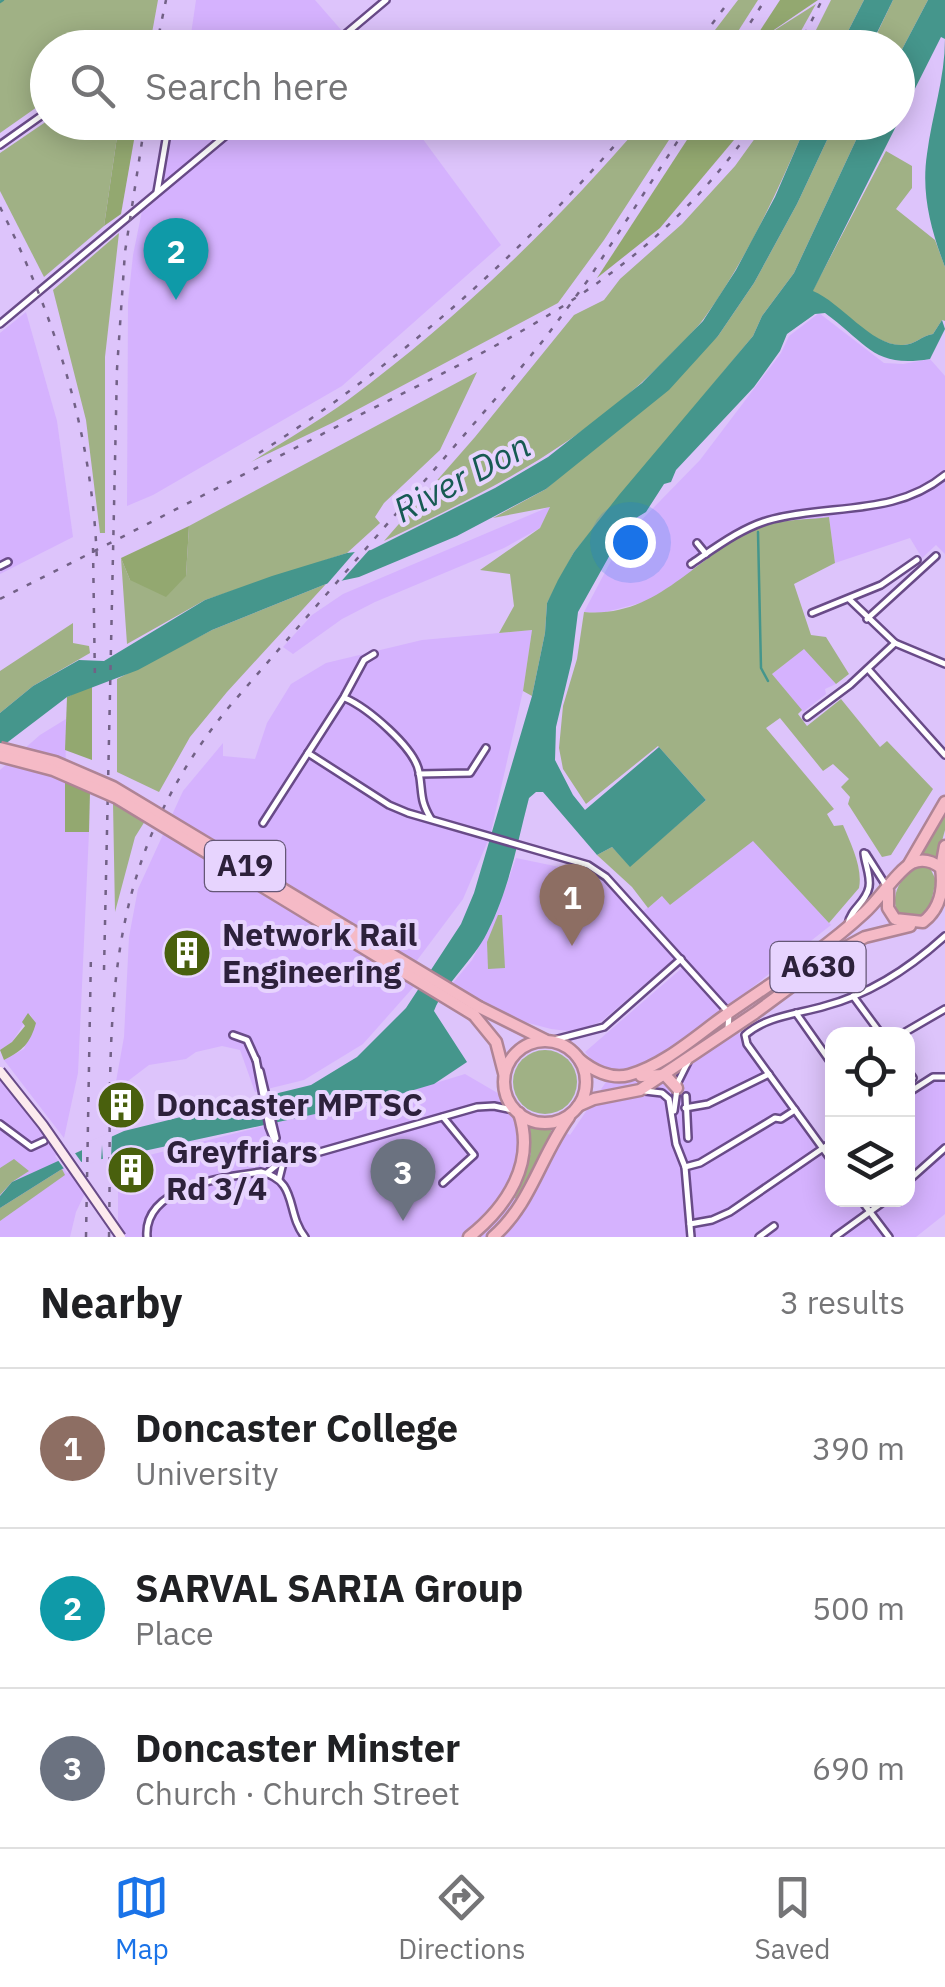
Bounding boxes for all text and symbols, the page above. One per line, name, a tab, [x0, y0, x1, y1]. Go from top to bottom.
search box	[30, 30, 915, 140]
icon: search	[65, 58, 120, 113]
text: Search here	[145, 61, 349, 110]
pin: 2	[144, 218, 208, 300]
water label: River Don	[385, 422, 538, 532]
your location	[605, 517, 656, 568]
road number: A19	[205, 841, 285, 891]
pin: 1	[540, 864, 604, 946]
place label: Network Rail Engineering	[222, 913, 418, 992]
building icon: Network Rail Engineering	[161, 927, 213, 979]
road number: A630	[770, 942, 866, 992]
map controls	[825, 1027, 915, 1207]
button: locate	[825, 1027, 915, 1117]
building icon: Doncaster MPTSC	[95, 1079, 147, 1131]
place label: Doncaster MPTSC	[156, 1083, 423, 1125]
button: layers	[825, 1117, 915, 1207]
place label: Greyfriars Rd 3/4	[166, 1130, 318, 1209]
pin: 3	[370, 1138, 436, 1221]
building icon: Greyfriars Rd 3/4	[105, 1144, 157, 1196]
text: Nearby	[40, 1275, 182, 1330]
text: 3 results	[780, 1281, 905, 1323]
text: Doncaster College	[135, 1403, 458, 1452]
text: 1	[63, 1427, 82, 1469]
text: 390 m	[812, 1427, 905, 1469]
text: University	[135, 1452, 278, 1494]
text: SARVAL SARIA Group	[135, 1563, 523, 1612]
text: 2	[63, 1587, 82, 1629]
text: 500 m	[812, 1587, 905, 1629]
text: Place	[135, 1612, 214, 1654]
text: Doncaster Minster	[135, 1723, 460, 1772]
text: 3	[63, 1747, 82, 1789]
text: 690 m	[812, 1747, 905, 1789]
text: Church · Church Street	[135, 1772, 460, 1814]
tab: Map	[114, 1870, 169, 1967]
tab: Directions	[398, 1870, 526, 1967]
tab: Saved	[754, 1870, 831, 1967]

